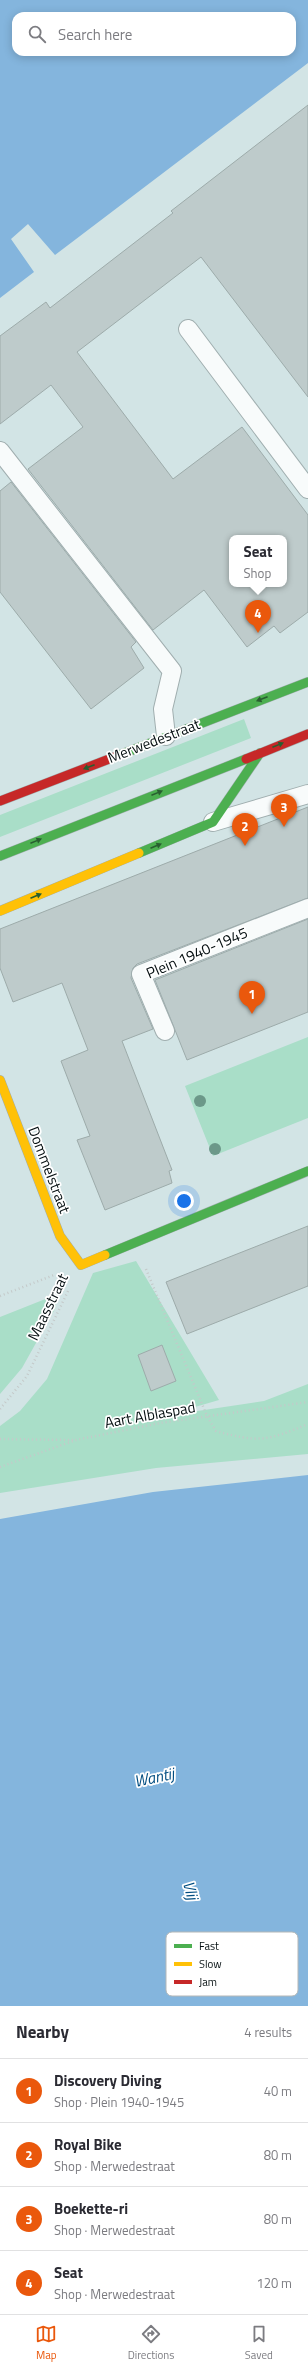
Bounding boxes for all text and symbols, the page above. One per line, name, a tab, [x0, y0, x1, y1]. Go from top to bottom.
search box	[12, 12, 296, 56]
icon: search	[26, 23, 48, 45]
text: Search here	[58, 23, 132, 46]
popup	[229, 535, 287, 587]
text: Seat	[244, 540, 272, 563]
text: Shop	[244, 563, 271, 583]
pin: 4	[245, 600, 271, 633]
one-way arrow	[256, 697, 268, 703]
street label: Merwedestraat	[104, 712, 204, 769]
one-way arrow	[272, 742, 284, 748]
one-way arrow	[82, 764, 94, 770]
one-way arrow	[152, 790, 164, 796]
pin: 3	[271, 794, 297, 827]
pin: 2	[232, 813, 258, 846]
one-way arrow	[31, 838, 43, 844]
one-way arrow	[151, 842, 163, 848]
one-way arrow	[30, 892, 42, 899]
street label: Plein 1940-1945	[142, 921, 251, 984]
pin: 1	[239, 981, 265, 1014]
street label: Dommelstraat	[22, 1123, 77, 1217]
your location	[174, 1191, 194, 1211]
street label: Maasstraat	[21, 1269, 74, 1344]
street label: Aart Alblaspad	[103, 1395, 197, 1434]
water label: Wantij	[132, 1761, 178, 1793]
water label: Vlij	[177, 1878, 206, 1904]
legend	[166, 1932, 298, 1996]
text: Fast	[199, 1938, 219, 1954]
text: Slow	[199, 1956, 222, 1972]
text: Jam	[199, 1974, 217, 1990]
text: Nearby	[16, 2019, 69, 2045]
text: 4 results	[244, 2022, 292, 2042]
text: Discovery Diving	[54, 2069, 162, 2092]
text: 1	[25, 2081, 33, 2101]
text: 40 m	[264, 2081, 292, 2101]
text: Shop · Plein 1940-1945	[54, 2092, 184, 2112]
text: Royal Bike	[54, 2133, 122, 2156]
text: 2	[25, 2145, 33, 2165]
text: 80 m	[264, 2145, 292, 2165]
text: Shop · Merwedestraat	[54, 2156, 175, 2176]
text: Boekette-ri	[54, 2197, 128, 2220]
text: 3	[25, 2209, 33, 2229]
text: 80 m	[264, 2209, 292, 2229]
text: Shop · Merwedestraat	[54, 2220, 175, 2240]
text: Seat	[54, 2261, 83, 2284]
text: 4	[25, 2273, 33, 2293]
text: 120 m	[256, 2273, 292, 2293]
text: Shop · Merwedestraat	[54, 2284, 175, 2304]
tab: Map	[35, 2323, 57, 2363]
tab: Directions	[128, 2323, 174, 2363]
tab: Saved	[245, 2323, 273, 2363]

